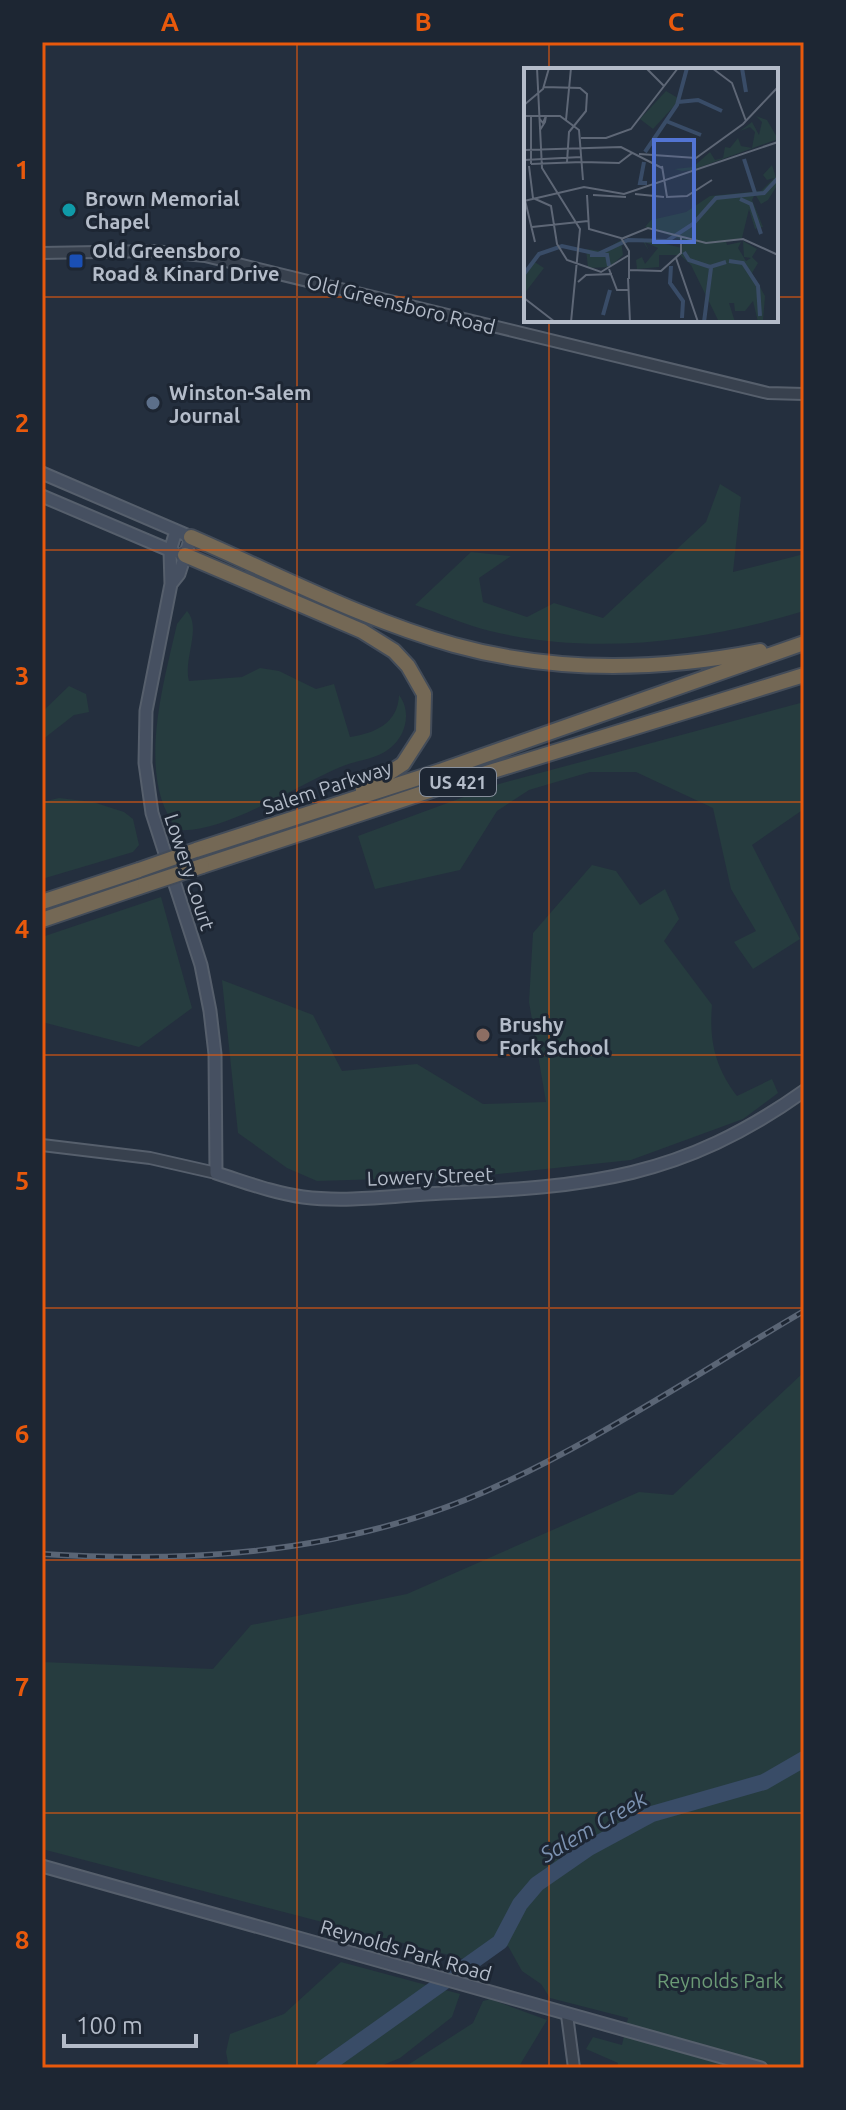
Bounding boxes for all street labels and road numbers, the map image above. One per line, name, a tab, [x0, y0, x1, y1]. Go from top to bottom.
street label: Old Greensboro Road	[304, 269, 498, 339]
street label: Salem Parkway	[260, 755, 395, 819]
road number: US 421	[420, 768, 496, 796]
street label: Lowery Court	[160, 811, 220, 933]
street label: Lowery Street	[366, 1162, 494, 1190]
street label: Reynolds Park Road	[318, 1915, 494, 1985]

